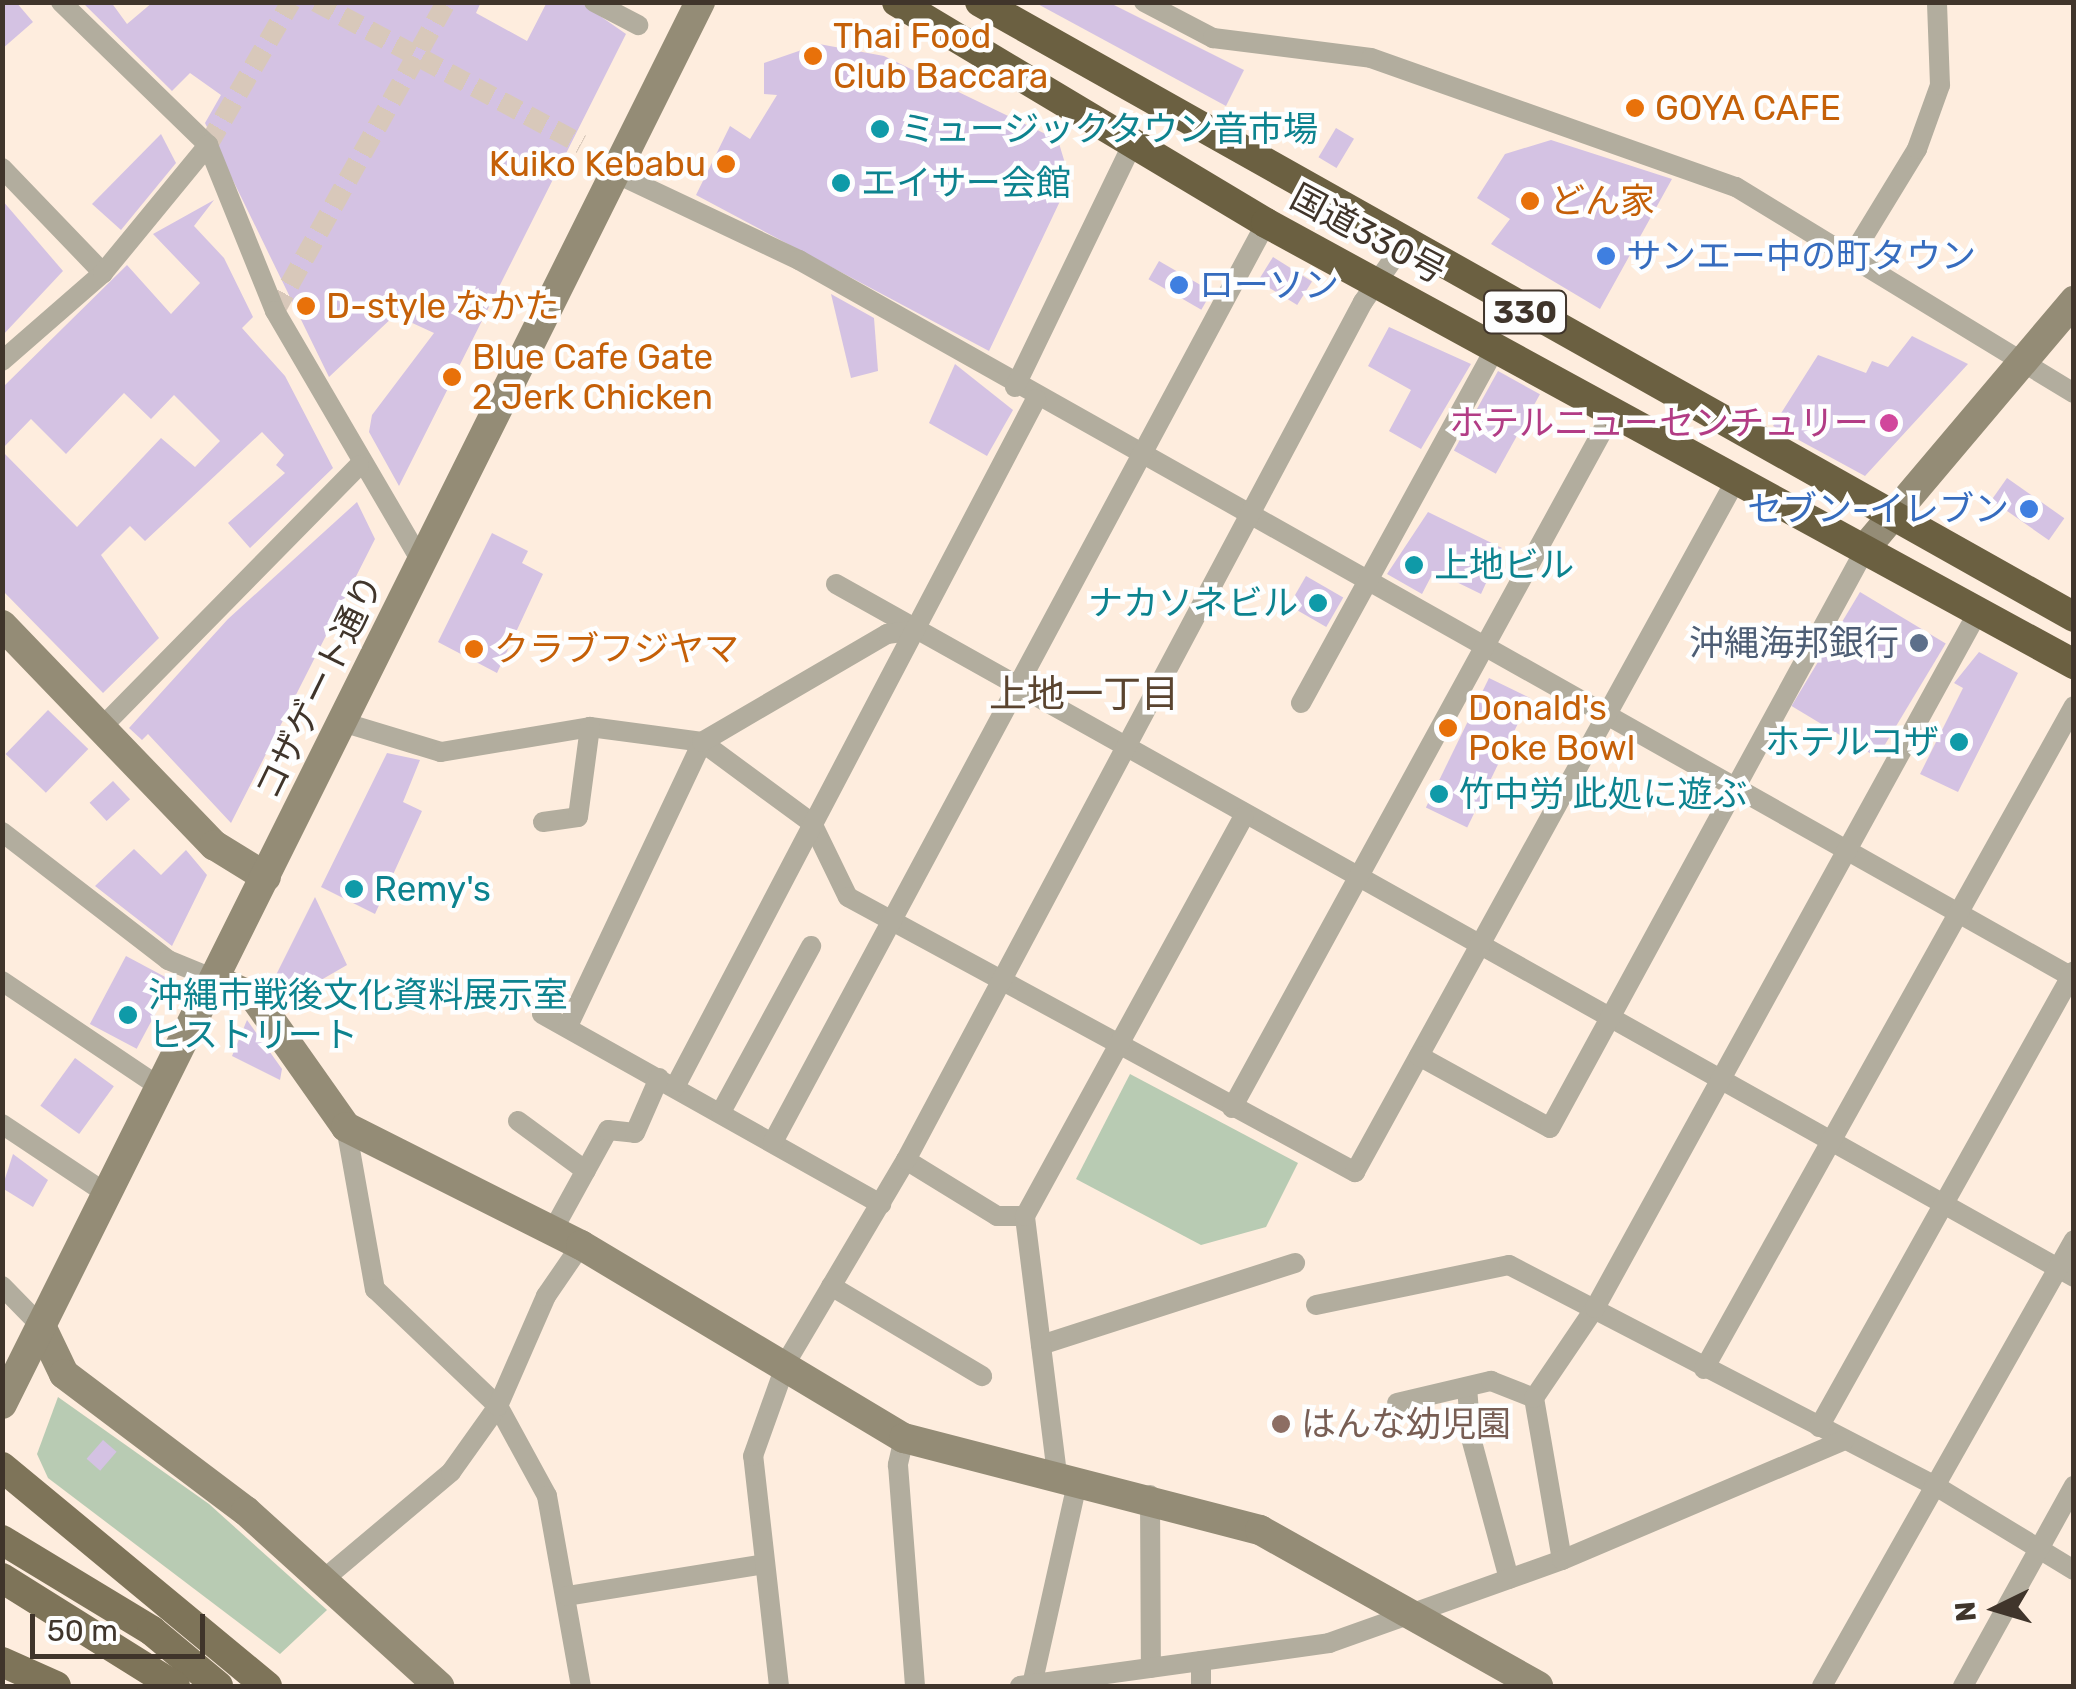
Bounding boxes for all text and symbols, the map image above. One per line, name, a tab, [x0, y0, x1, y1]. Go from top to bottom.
place label: Thai Food Club Baccara	[833, 15, 1048, 97]
marker: Thai Food Club Baccara	[802, 45, 824, 67]
place label: GOYA CAFE	[1655, 87, 1842, 129]
marker: GOYA CAFE	[1624, 97, 1646, 119]
place label: ミュージックタウン音市場	[900, 108, 1320, 150]
marker: ミュージックタウン音市場	[869, 118, 891, 140]
place label: Kuiko Kebabu	[489, 143, 706, 185]
marker: Kuiko Kebabu	[715, 153, 737, 175]
place label: エイサー会館	[861, 162, 1071, 204]
marker: エイサー会館	[830, 172, 852, 194]
street label: 国道330号	[1283, 176, 1453, 292]
place label: どん家	[1550, 180, 1655, 222]
marker: どん家	[1519, 190, 1541, 212]
place label: サンエー中の町タウン	[1626, 235, 1976, 277]
marker: サンエー中の町タウン	[1595, 245, 1617, 267]
place label: ローソン	[1199, 264, 1339, 306]
marker: ローソン	[1168, 274, 1190, 296]
place label: D-style なかた	[326, 285, 560, 327]
road number: 330	[1482, 285, 1568, 339]
marker: D-style なかた	[295, 295, 317, 317]
place label: Blue Cafe Gate 2 Jerk Chicken	[472, 336, 713, 418]
marker: Blue Cafe Gate 2 Jerk Chicken	[441, 366, 463, 388]
place label: ホテルニューセンチュリー	[1449, 402, 1869, 444]
marker: ホテルニューセンチュリー	[1878, 412, 1900, 434]
place label: セブン-イレブン	[1747, 488, 2009, 530]
marker: セブン-イレブン	[2018, 498, 2040, 520]
place label: 上地ビル	[1434, 544, 1574, 586]
marker: 上地ビル	[1403, 554, 1425, 576]
street label: コザゲート通り	[246, 568, 392, 806]
place label: ナカソネビル	[1088, 582, 1298, 624]
marker: ナカソネビル	[1307, 592, 1329, 614]
place label: 沖縄海邦銀行	[1689, 622, 1899, 664]
place label: クラブフジヤマ	[494, 628, 739, 670]
marker: 沖縄海邦銀行	[1908, 632, 1930, 654]
marker: クラブフジヤマ	[463, 638, 485, 660]
district label: 上地一丁目	[989, 672, 1179, 718]
place label: Donald's Poke Bowl	[1468, 687, 1635, 769]
marker: Donald's Poke Bowl	[1437, 717, 1459, 739]
place label: ホテルコザ	[1764, 721, 1939, 763]
marker: ホテルコザ	[1948, 731, 1970, 753]
place label: 竹中労 此処に遊ぶ	[1459, 773, 1748, 815]
marker: 竹中労 此処に遊ぶ	[1428, 783, 1450, 805]
place label: Remy's	[374, 868, 491, 910]
marker: Remy's	[343, 878, 365, 900]
place label: 沖縄市戦後文化資料展示室 ヒストリート	[148, 974, 568, 1056]
marker: 沖縄市戦後文化資料展示室 ヒストリート	[117, 1004, 139, 1026]
place label: はんな幼児園	[1301, 1403, 1511, 1445]
marker: はんな幼児園	[1270, 1413, 1292, 1435]
north arrow	[1946, 1559, 2046, 1659]
scale bar	[35, 1594, 210, 1656]
text: N	[1948, 1600, 1983, 1623]
text: 50 m	[47, 1613, 118, 1649]

